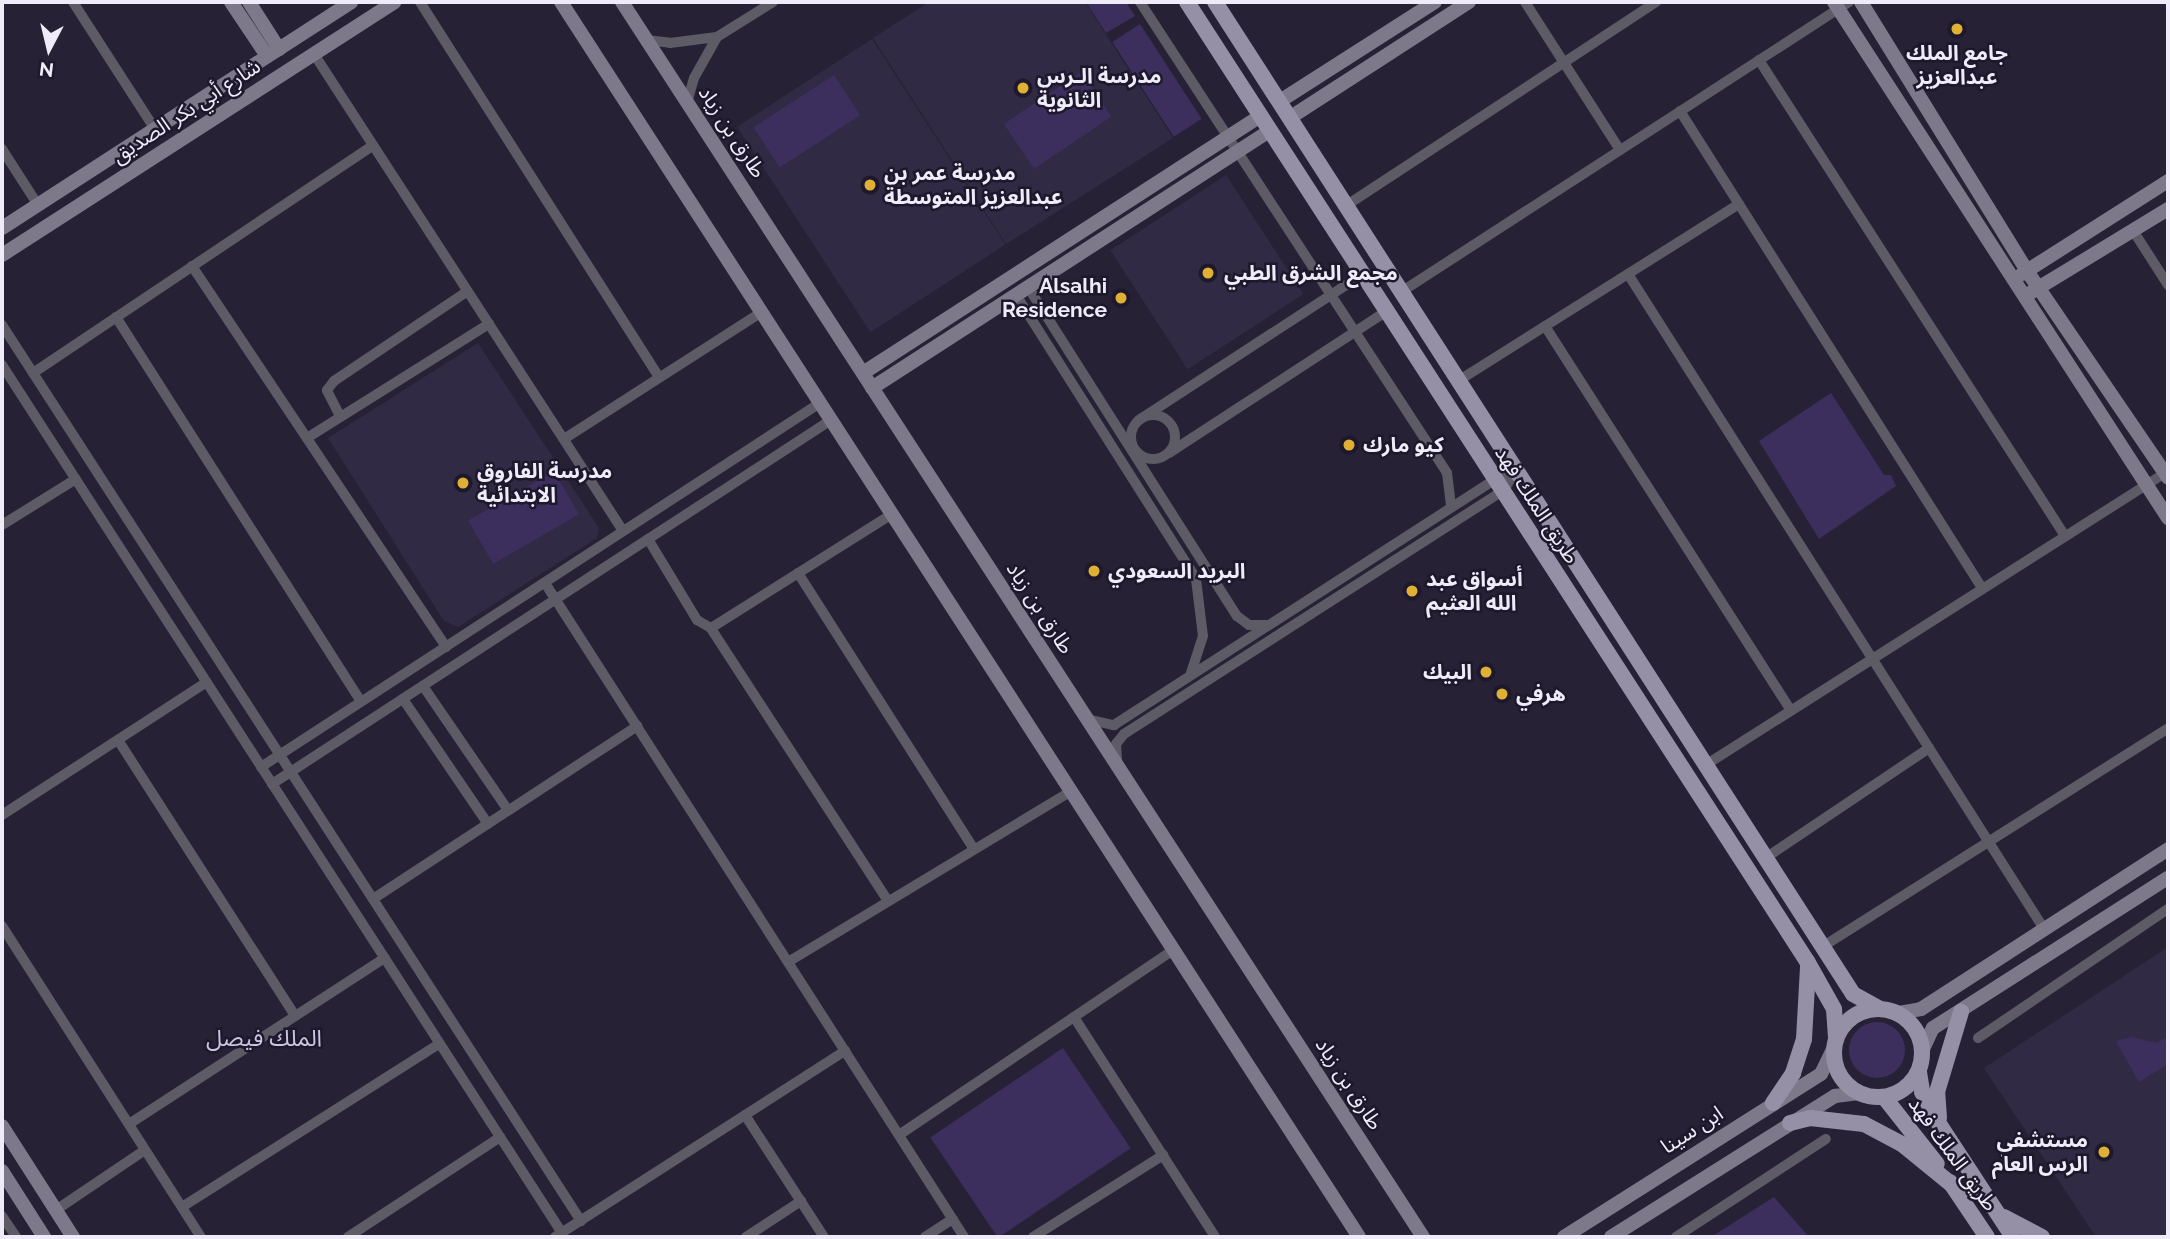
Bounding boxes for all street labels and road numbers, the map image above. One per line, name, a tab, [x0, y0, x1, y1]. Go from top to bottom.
street label: شارع أبي بكر الصديق	[107, 53, 265, 169]
street label: طارق بن زياد	[693, 81, 771, 183]
street label: طريق الملك فهد	[1490, 441, 1584, 569]
street label: طارق بن زياد	[1001, 557, 1079, 659]
street label: طارق بن زياد	[1310, 1033, 1388, 1135]
street label: طريق الملك فهد	[1903, 1092, 2003, 1216]
street label: ابن سينا	[1656, 1101, 1728, 1159]

